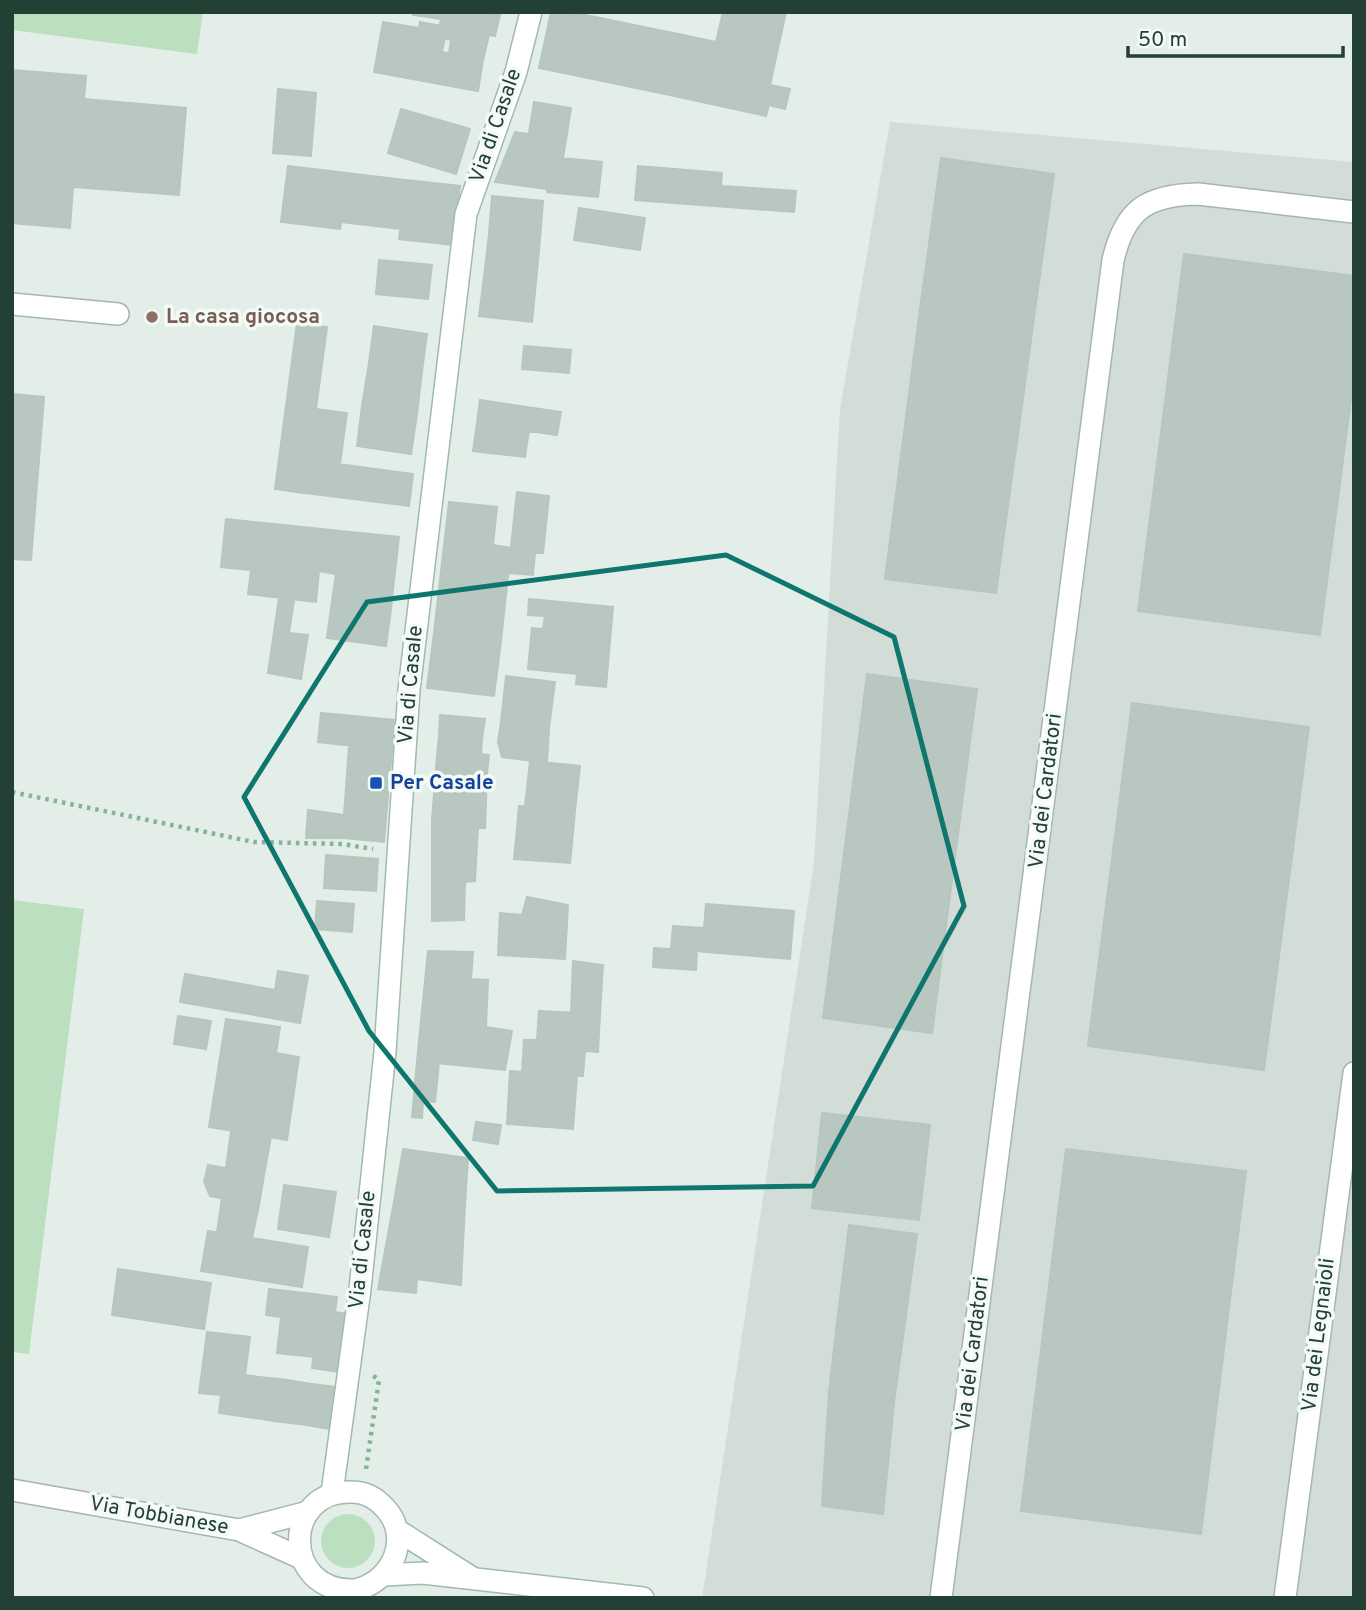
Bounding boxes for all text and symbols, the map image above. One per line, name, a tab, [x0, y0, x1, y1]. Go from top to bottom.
scale bar	[1128, 14, 1343, 58]
text: 50 m	[1138, 27, 1187, 54]
street label: Via di Casale	[464, 65, 528, 187]
place label: La casa giocosa	[166, 304, 320, 331]
marker: La casa giocosa	[144, 309, 160, 325]
street label: Via di Casale	[392, 624, 430, 746]
street label: Via dei Cardatori	[1023, 712, 1069, 870]
place label: Per Casale	[390, 770, 494, 797]
marker: Per Casale	[368, 775, 384, 791]
street label: Via di Casale	[343, 1189, 383, 1311]
street label: Via dei Legnaioli	[1296, 1257, 1342, 1413]
street label: Via dei Cardatori	[950, 1275, 996, 1433]
street label: Via Tobbianese	[87, 1490, 231, 1542]

